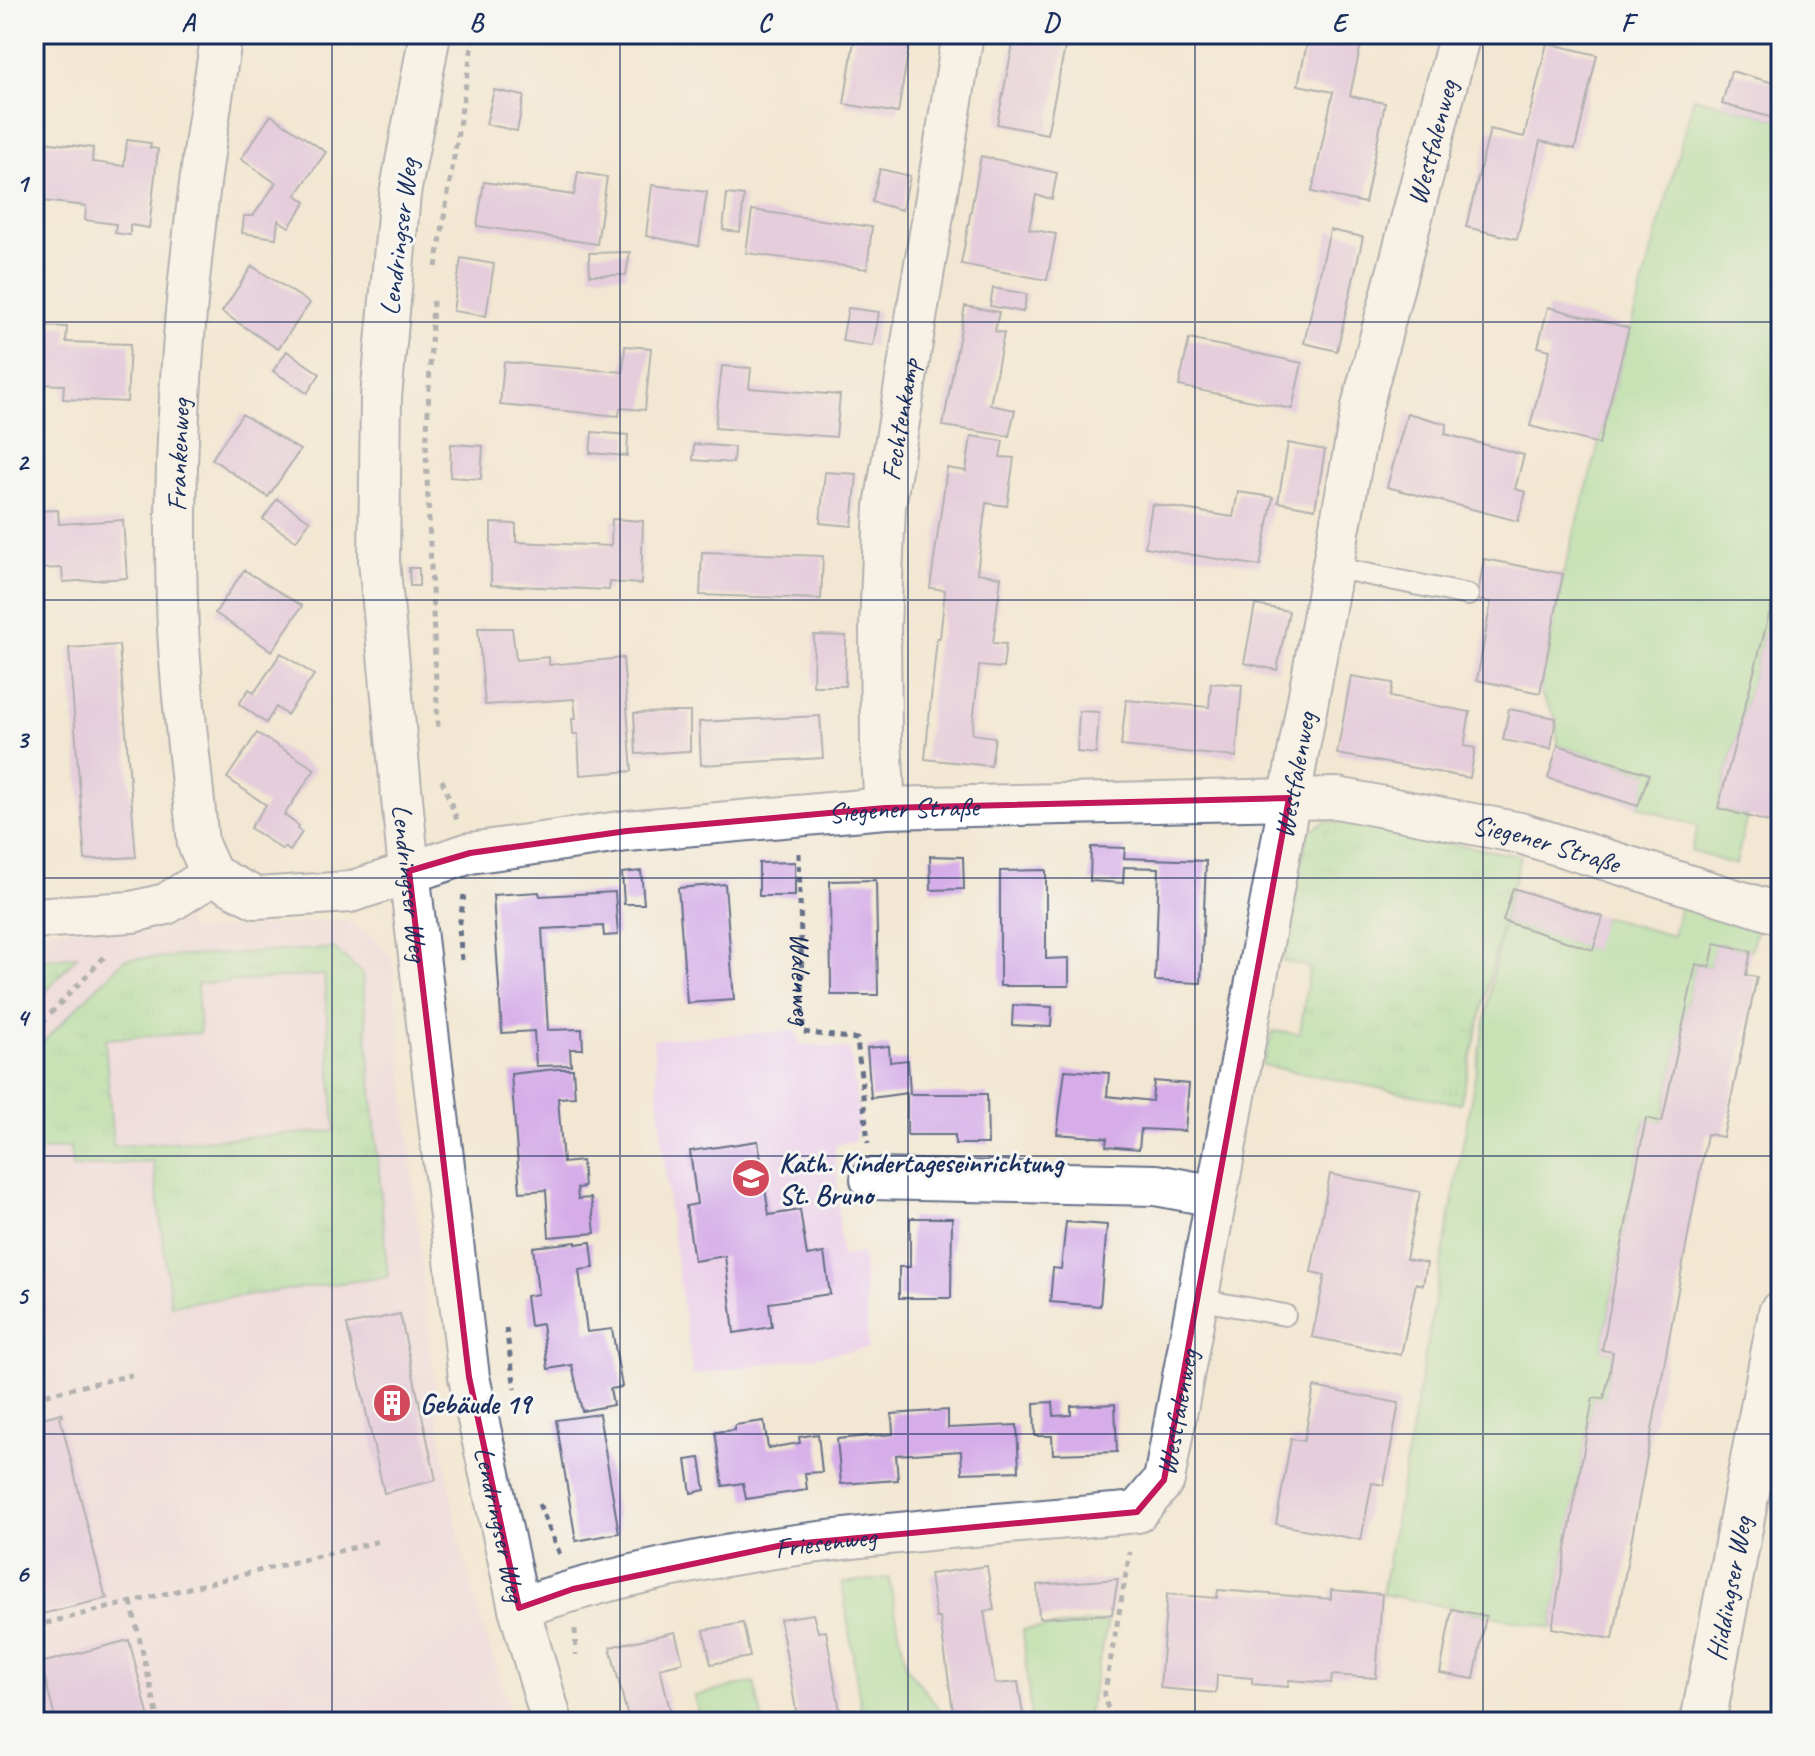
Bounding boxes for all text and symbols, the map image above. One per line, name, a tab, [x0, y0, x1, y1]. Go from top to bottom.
text: A	[181, 6, 196, 39]
text: B	[469, 6, 485, 39]
text: C	[758, 6, 774, 39]
text: D	[1043, 6, 1061, 39]
text: E	[1332, 6, 1350, 39]
text: F	[1621, 6, 1639, 39]
street label: Westfalenweg	[1399, 75, 1466, 209]
street label: Lendringser Weg	[372, 155, 426, 317]
text: 1	[16, 167, 31, 200]
street label: Fechtenkamp	[873, 355, 927, 483]
street label: Frankenweg	[159, 396, 198, 512]
text: 2	[16, 445, 30, 478]
street label: Westfalenweg	[1266, 708, 1324, 841]
text: 3	[16, 723, 30, 756]
street label: Siegener Straße	[827, 789, 981, 831]
street label: Lendringser Weg	[385, 803, 437, 965]
street label: Siegener Straße	[1470, 807, 1626, 881]
street label: Walenweg	[783, 932, 820, 1027]
text: 4	[16, 1001, 31, 1034]
place label: Kath. Kindertageseinrichtung St. Bruno	[779, 1145, 1065, 1212]
school or university icon: Kath. Kindertageseinrichtung St. Bruno	[730, 1157, 772, 1199]
text: 5	[16, 1279, 30, 1312]
street label: Westfalenweg	[1148, 1345, 1206, 1478]
building icon: Gebäude 19	[371, 1382, 413, 1424]
place label: Gebäude 19	[420, 1386, 534, 1421]
street label: Lendringser Weg	[467, 1443, 535, 1607]
street label: Hiddingser Weg	[1698, 1512, 1760, 1664]
street label: Friesenweg	[772, 1518, 880, 1566]
text: 6	[16, 1557, 30, 1590]

